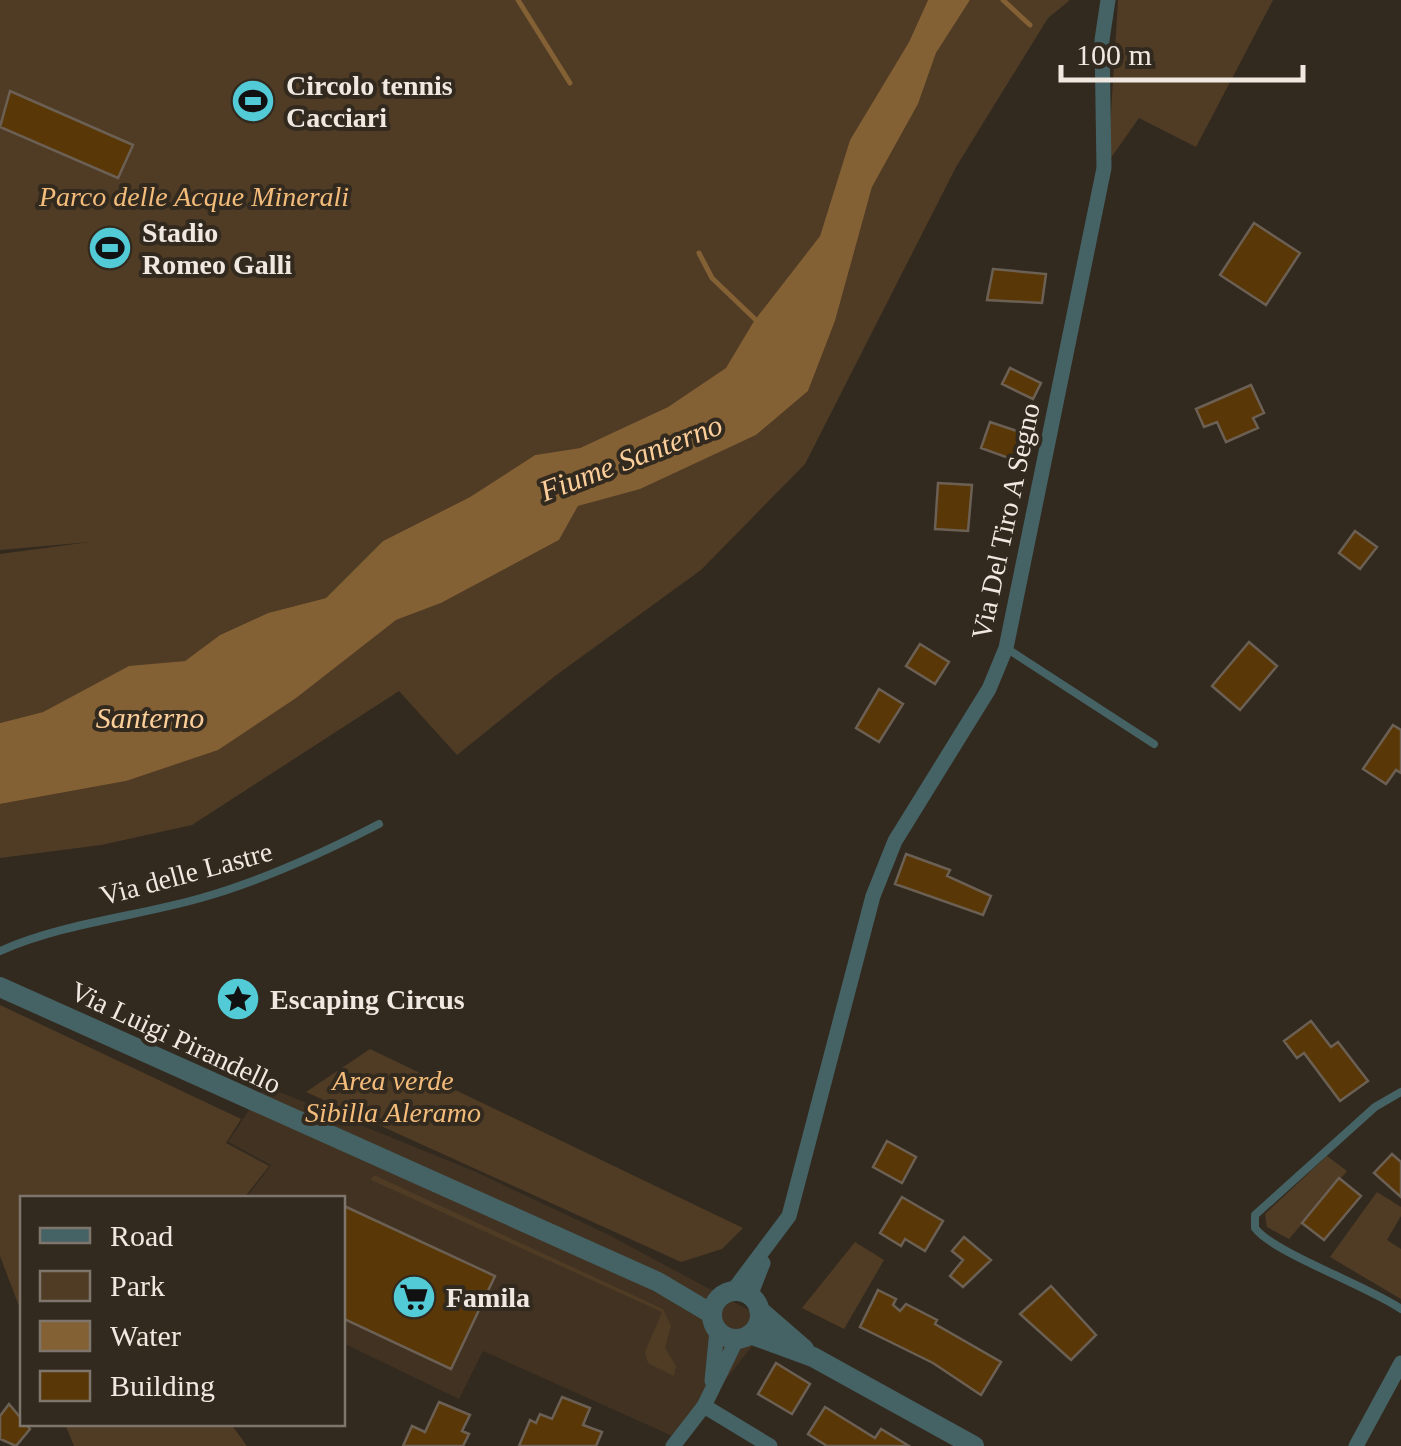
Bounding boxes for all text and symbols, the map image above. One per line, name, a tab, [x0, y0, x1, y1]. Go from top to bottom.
scale bar	[1061, 20, 1304, 82]
text: 100 m	[1076, 38, 1152, 71]
place label: Circolo tennis Cacciari	[286, 70, 453, 133]
sports icon: Circolo tennis Cacciari	[230, 78, 276, 124]
park label: Parco delle Acque Minerali	[38, 181, 349, 212]
place label: Stadio Romeo Galli	[142, 217, 292, 280]
sports icon: Stadio Romeo Galli	[87, 225, 133, 271]
street label: Via Del Tiro A Segno	[965, 400, 1046, 642]
water label: Fiume Santerno	[534, 408, 727, 508]
water label: Santerno	[96, 701, 204, 734]
street label: Via delle Lastre	[97, 836, 276, 911]
street label: Via Luigi Pirandello	[66, 975, 286, 1100]
place icon: Escaping Circus	[215, 976, 261, 1022]
place label: Escaping Circus	[270, 984, 465, 1015]
park label: Area verde Sibilla Aleramo	[305, 1065, 481, 1128]
legend	[20, 1196, 345, 1426]
text: Road	[110, 1219, 173, 1252]
text: Park	[110, 1269, 165, 1302]
supermarket icon: Famila	[391, 1274, 437, 1320]
place label: Famila	[446, 1282, 530, 1313]
text: Water	[110, 1319, 181, 1352]
text: Building	[110, 1369, 215, 1402]

